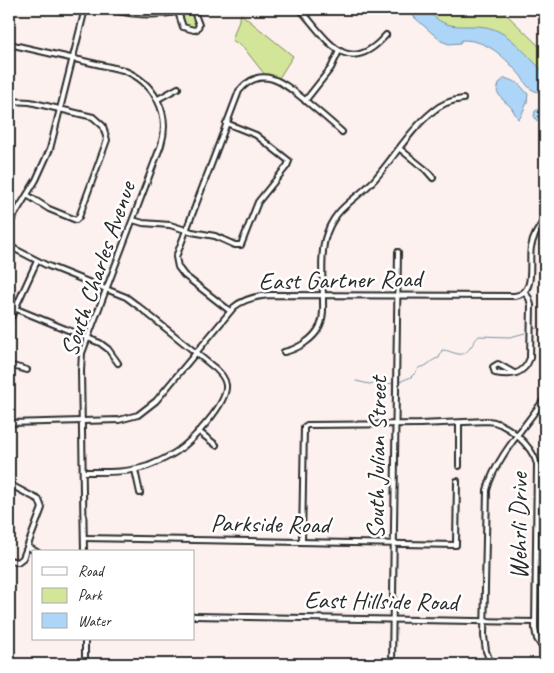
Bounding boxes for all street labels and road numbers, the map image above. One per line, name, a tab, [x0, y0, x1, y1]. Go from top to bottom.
street label: South Charles Avenue	[53, 176, 143, 361]
street label: East Gartner Road	[258, 263, 426, 297]
street label: South Julian Street	[360, 374, 394, 540]
street label: Wehrli Drive	[503, 471, 535, 579]
street label: Parkside Road	[210, 507, 334, 541]
street label: East Hillside Road	[304, 584, 462, 618]

